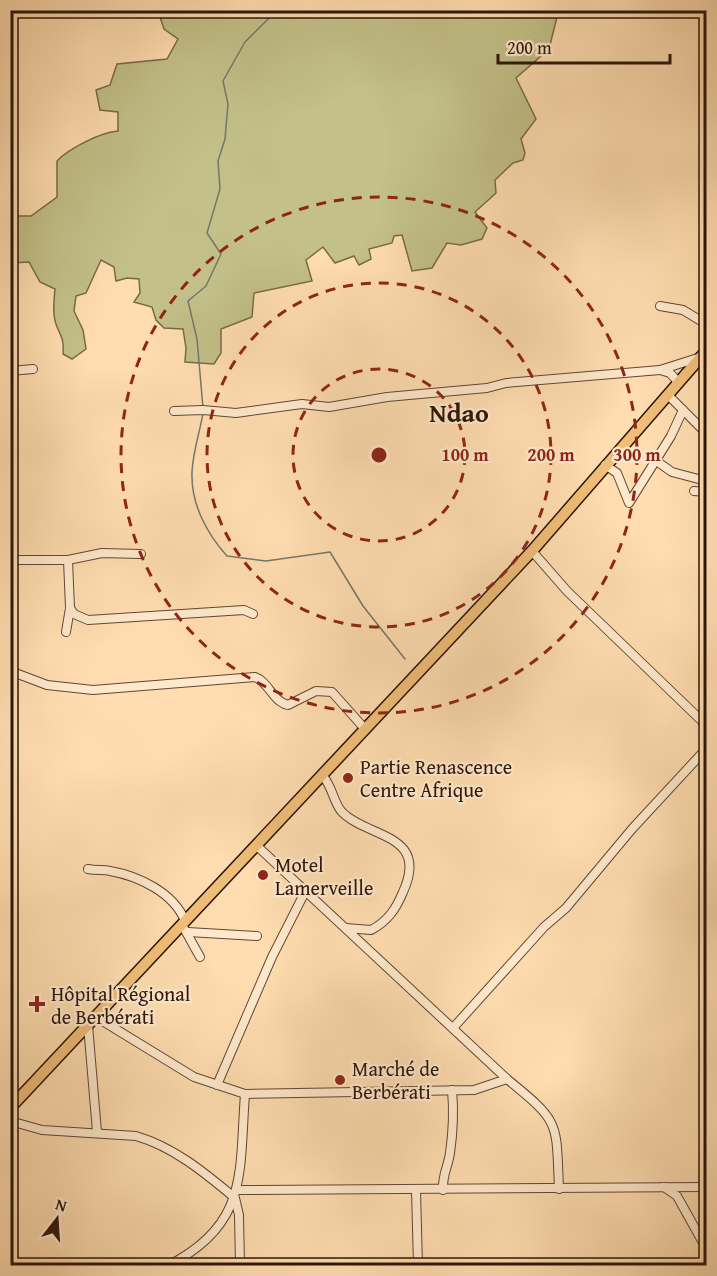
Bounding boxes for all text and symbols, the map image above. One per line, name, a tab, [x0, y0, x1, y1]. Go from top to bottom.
scale bar	[498, 27, 670, 65]
text: 200 m	[507, 34, 552, 61]
district label: Ndao	[429, 393, 489, 432]
text: 100 m	[441, 441, 489, 468]
text: 200 m	[527, 441, 575, 468]
text: 300 m	[613, 441, 661, 468]
centre of rings	[369, 445, 389, 465]
place label: Partie Renascence Centre Afrique	[360, 752, 512, 804]
marker: Partie Renascence Centre Afrique	[341, 771, 355, 785]
place label: Motel Lamerveille	[275, 850, 373, 902]
marker: Motel Lamerveille	[256, 868, 270, 882]
place label: Hôpital Régional de Berbérati	[51, 979, 191, 1031]
marker: Hôpital Régional de Berbérati	[28, 995, 46, 1013]
place label: Marché de Berbérati	[352, 1054, 439, 1106]
marker: Marché de Berbérati	[333, 1073, 347, 1087]
north arrow	[27, 1189, 87, 1249]
text: N	[53, 1192, 70, 1218]

